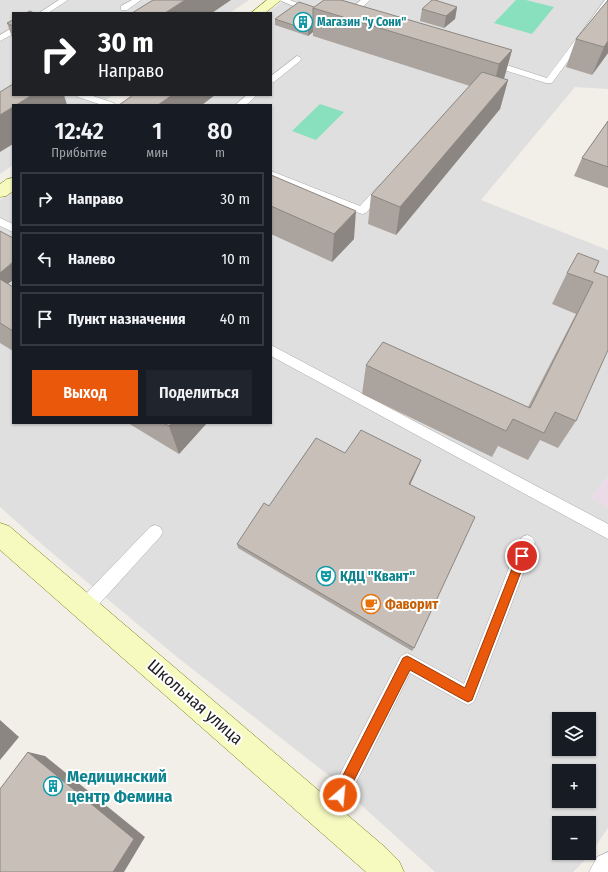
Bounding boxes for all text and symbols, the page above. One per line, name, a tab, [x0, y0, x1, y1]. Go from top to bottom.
building icon: Магазин "у Сони"	[292, 11, 314, 33]
place label: Магазин "у Сони"	[317, 15, 406, 29]
text: 30 m	[98, 26, 154, 59]
icon: right	[32, 28, 84, 80]
text: Направо	[98, 60, 164, 82]
text: 12:42	[55, 117, 104, 145]
text: 1	[152, 117, 162, 145]
text: 80	[207, 117, 233, 145]
text: Прибытие	[51, 145, 107, 160]
text: мин	[146, 145, 168, 160]
text: m	[215, 145, 225, 160]
icon: right	[34, 188, 56, 210]
text: Направо	[68, 190, 123, 208]
text: 30 m	[220, 190, 250, 208]
icon: left	[34, 248, 56, 270]
text: Налево	[68, 250, 115, 268]
text: 10 m	[221, 250, 250, 268]
icon: arrive	[34, 308, 56, 330]
text: Пункт назначения	[68, 310, 186, 328]
text: 40 m	[220, 310, 250, 328]
button: Выход	[32, 370, 138, 416]
button: Поделиться	[146, 370, 252, 416]
pin	[505, 539, 539, 573]
icon: arrive	[511, 545, 533, 567]
theatre icon: КДЦ "Квант"	[315, 565, 337, 587]
place label: КДЦ "Квант"	[340, 568, 415, 585]
cafe icon: Фаворит	[360, 593, 382, 615]
place label: Фаворит	[385, 596, 439, 613]
street label: Школьная улица	[143, 655, 247, 749]
map controls	[552, 712, 596, 860]
button: layers	[552, 712, 596, 756]
button: +	[552, 764, 596, 808]
place label: Медицинский центр Фемина	[67, 766, 173, 807]
position arrow	[319, 774, 361, 816]
building icon: Медицинский центр Фемина	[42, 775, 64, 797]
button: −	[552, 816, 596, 860]

